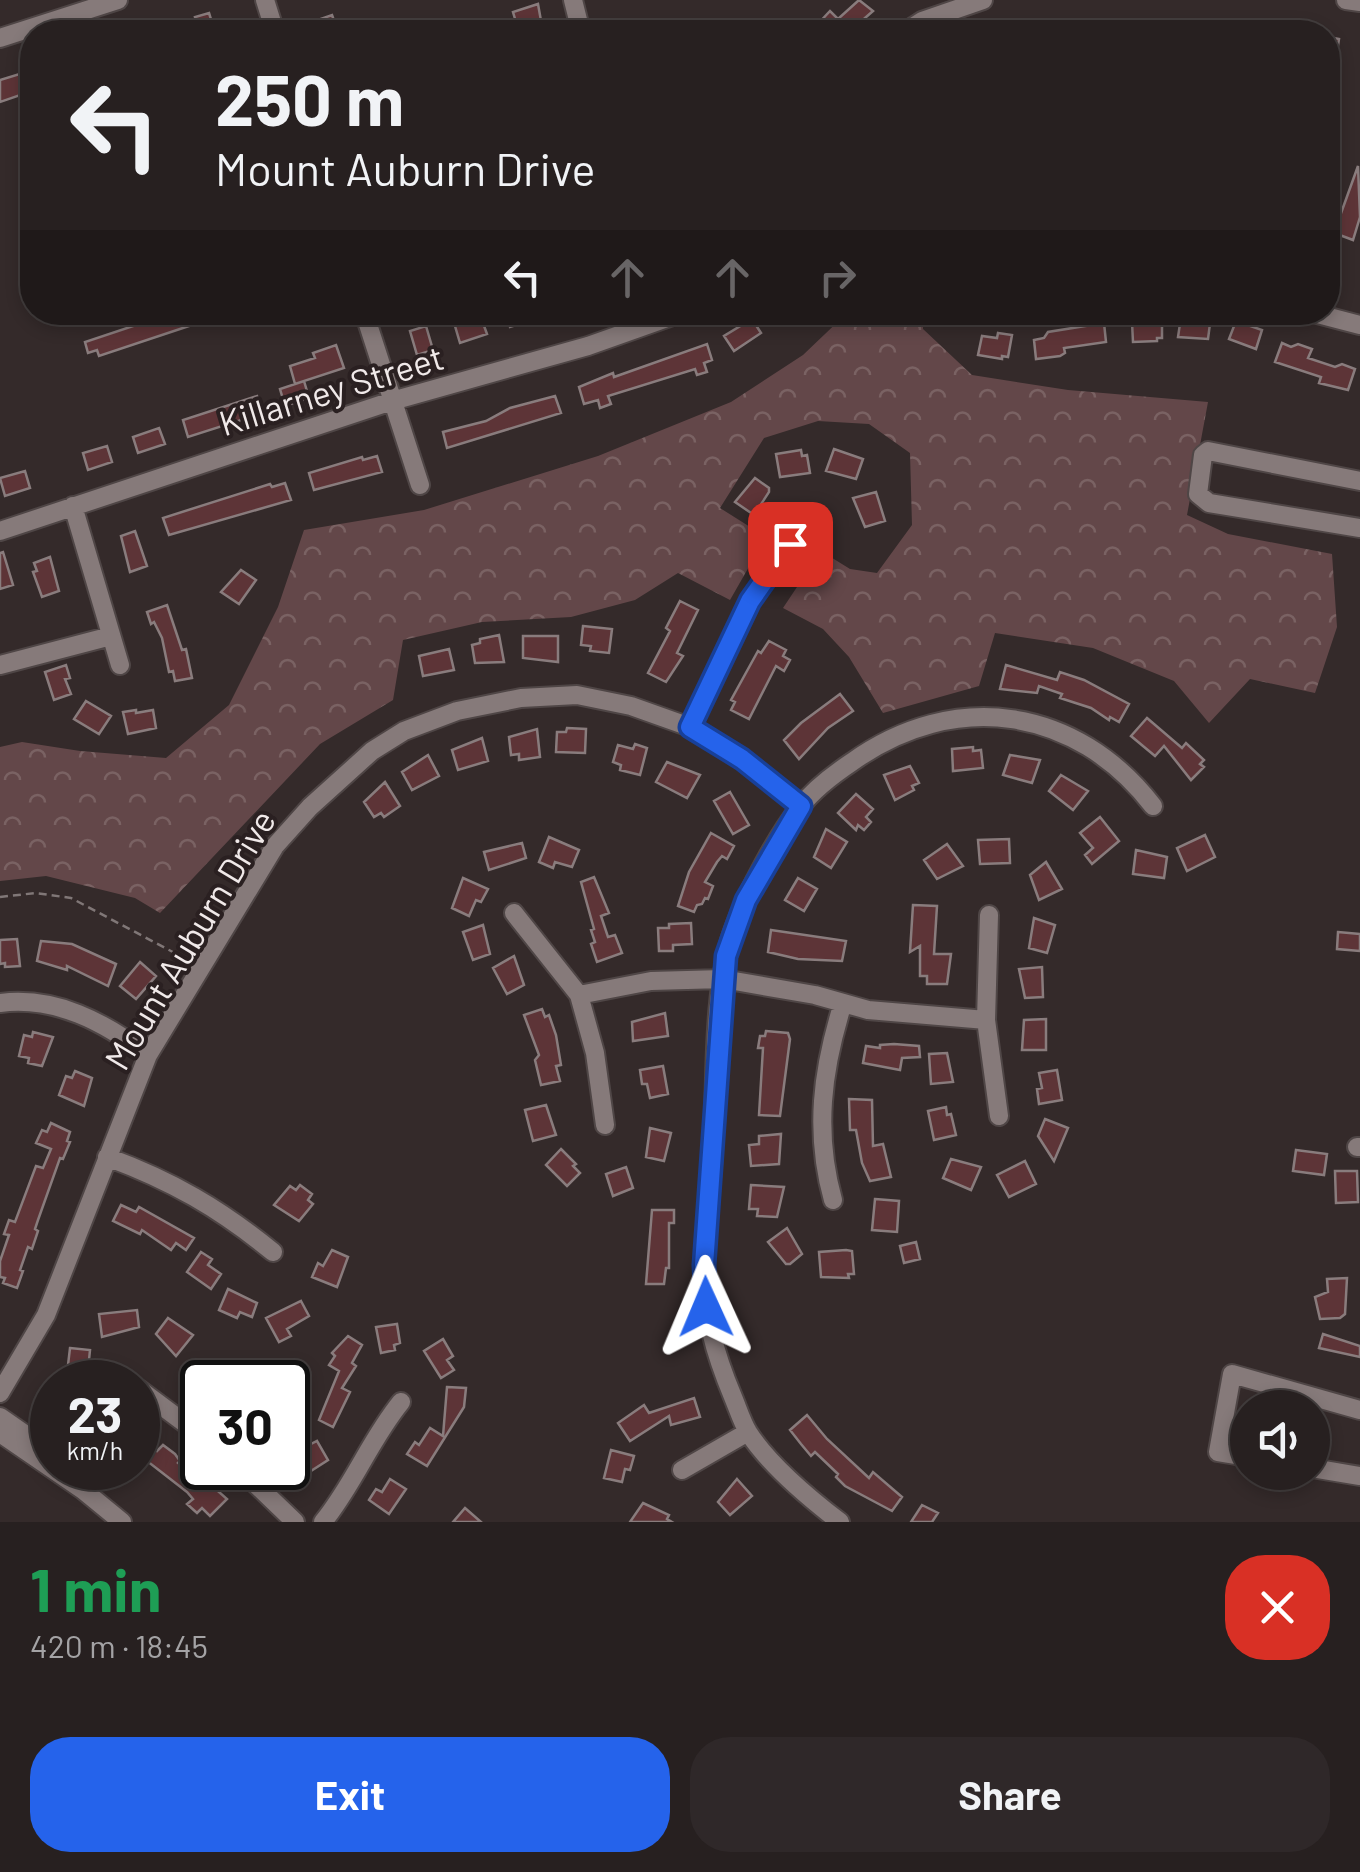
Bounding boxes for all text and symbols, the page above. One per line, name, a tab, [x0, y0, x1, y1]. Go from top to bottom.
text: 250 m	[215, 56, 404, 140]
icon: left	[50, 60, 180, 190]
text: Mount Auburn Drive	[215, 141, 595, 195]
icon: left	[495, 250, 550, 305]
icon: ahead	[600, 250, 655, 305]
icon: ahead	[705, 250, 760, 305]
icon: right	[810, 250, 865, 305]
street label: Killarney Street	[214, 335, 448, 443]
pin	[748, 502, 833, 587]
icon: arrive	[763, 517, 818, 572]
street label: Mount Auburn Drive	[95, 801, 283, 1077]
position arrow	[654, 1255, 758, 1359]
speed limit sign: 30	[180, 1360, 310, 1490]
text: 23	[68, 1383, 122, 1443]
map controls	[1230, 1390, 1330, 1490]
button: sound	[1230, 1390, 1330, 1490]
text: km/h	[67, 1435, 123, 1465]
text: 1 min	[30, 1552, 161, 1624]
button: close	[1225, 1555, 1330, 1660]
text: 420 m · 18:45	[30, 1626, 208, 1664]
button: Exit	[30, 1737, 670, 1852]
button: Share	[690, 1737, 1330, 1852]

